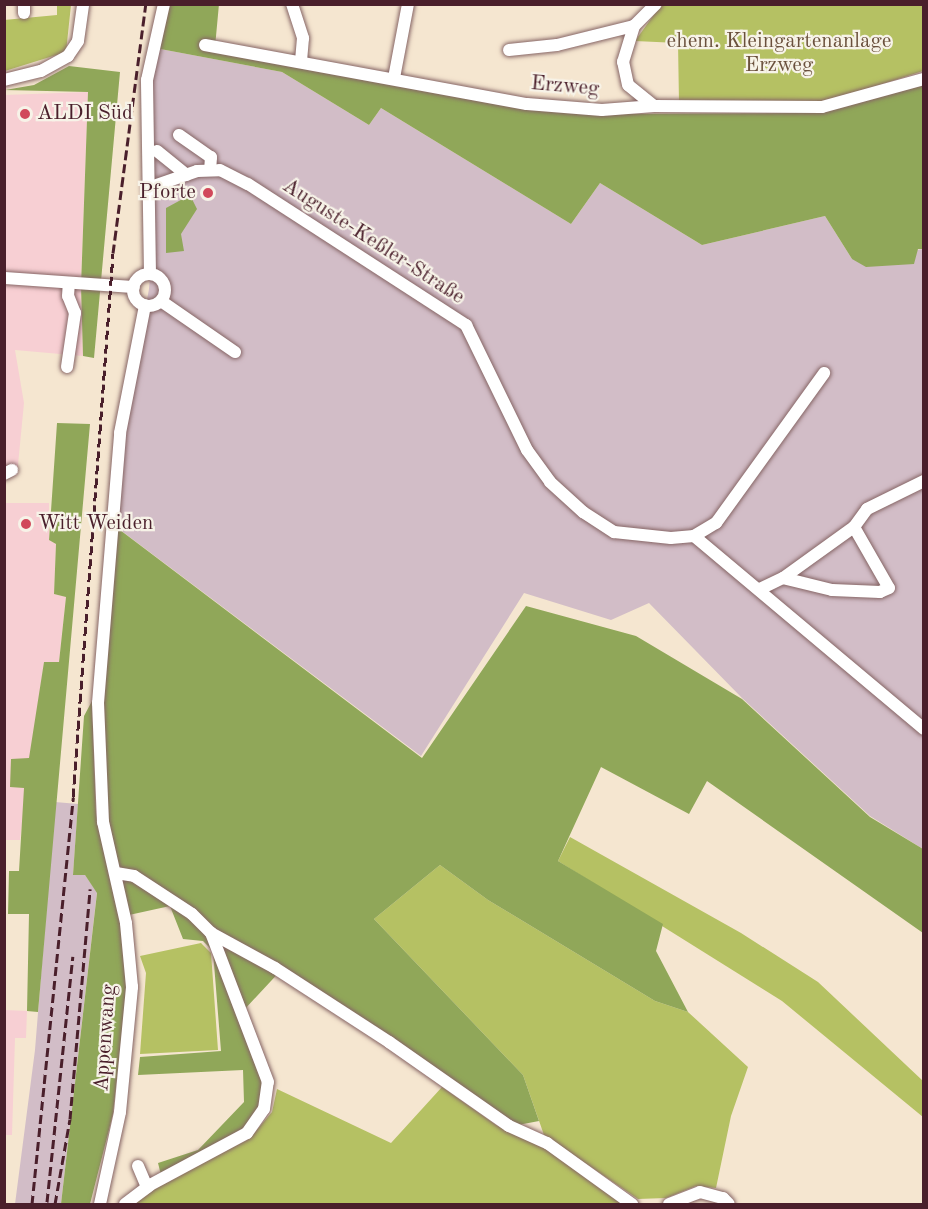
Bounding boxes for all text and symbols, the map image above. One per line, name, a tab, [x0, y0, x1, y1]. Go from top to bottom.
park label: ehem. Kleingartenanlage Erzweg	[667, 29, 891, 79]
street label: Erzweg	[530, 71, 600, 103]
place label: ALDI Süd	[37, 101, 133, 127]
marker: ALDI Süd	[18, 107, 32, 121]
street label: Auguste-Keßler-Straße	[277, 174, 469, 310]
place label: Pforte	[139, 180, 196, 206]
marker: Pforte	[201, 186, 215, 200]
place label: Witt Weiden	[38, 511, 153, 537]
marker: Witt Weiden	[19, 517, 33, 531]
street label: Appenwang	[90, 984, 122, 1092]

